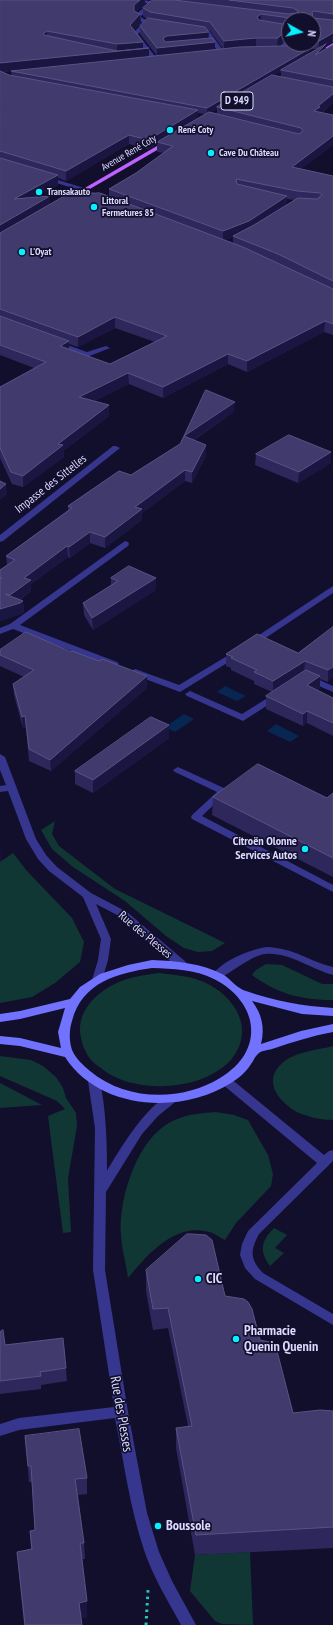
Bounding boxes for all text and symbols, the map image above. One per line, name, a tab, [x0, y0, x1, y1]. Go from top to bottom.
north arrow	[281, 12, 321, 52]
text: N	[305, 30, 319, 37]
road number: D 949	[221, 92, 253, 110]
place label: René Coty	[178, 124, 213, 136]
marker: René Coty	[165, 125, 175, 135]
street label: Avenue René Coty	[99, 132, 159, 174]
place label: Cave Du Château	[219, 147, 279, 159]
marker: Cave Du Château	[206, 148, 216, 158]
place label: Transakauto	[47, 186, 90, 198]
marker: Transakauto	[34, 187, 44, 197]
place label: Littoral Fermetures 85	[102, 195, 154, 218]
marker: Littoral Fermetures 85	[89, 202, 99, 212]
place label: L'Oyat	[30, 246, 51, 258]
marker: L'Oyat	[17, 247, 27, 257]
street label: Impasse des Sittelles	[12, 452, 90, 516]
place label: Citroën Olonne Services Autos	[233, 835, 297, 863]
marker: Citroën Olonne Services Autos	[300, 844, 310, 854]
street label: Rue des Plesses	[115, 908, 175, 962]
place label: CIC	[206, 1271, 222, 1287]
marker: CIC	[193, 1274, 203, 1284]
place label: Pharmacie Quenin Quenin	[244, 1323, 318, 1356]
marker: Pharmacie Quenin Quenin	[231, 1334, 241, 1344]
street label: Rue des Plesses	[106, 1375, 136, 1453]
place label: Boussole	[166, 1518, 211, 1534]
marker: Boussole	[153, 1521, 163, 1531]

